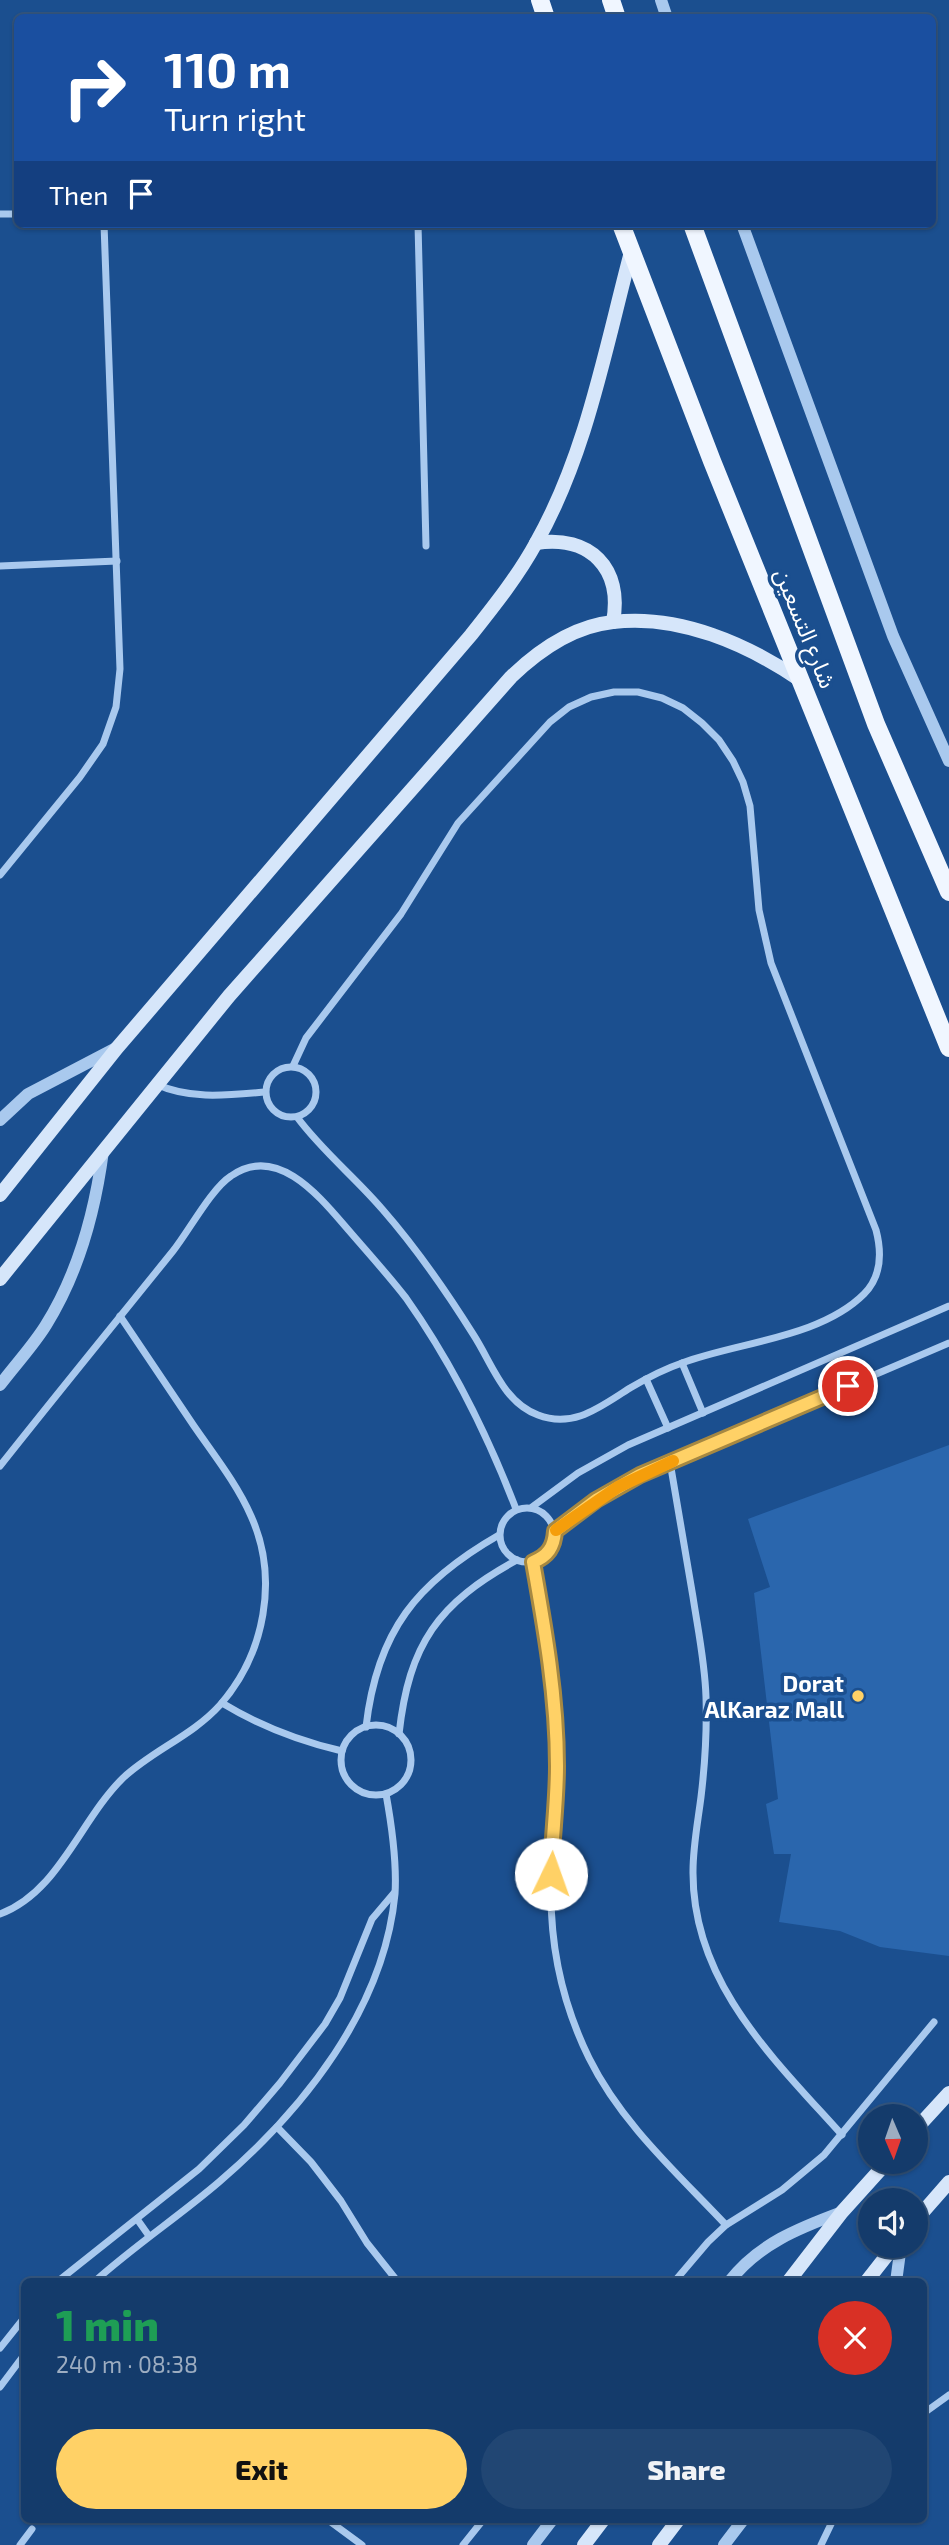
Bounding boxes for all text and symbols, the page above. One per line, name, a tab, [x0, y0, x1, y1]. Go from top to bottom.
text: 110 m	[164, 39, 291, 98]
icon: right	[49, 42, 140, 133]
text: Turn right	[164, 99, 306, 137]
icon: arrive	[122, 175, 160, 213]
text: Then	[49, 179, 108, 210]
street label: شارع التسعين	[766, 564, 843, 694]
pin	[818, 1356, 878, 1416]
icon: arrive	[829, 1367, 867, 1405]
place label: Dorat AlKaraz Mall	[705, 1669, 844, 1723]
marker: Dorat AlKaraz Mall	[850, 1688, 866, 1704]
position arrow	[514, 1837, 588, 1911]
north arrow	[858, 2104, 928, 2174]
map controls	[858, 2104, 928, 2258]
button: sound	[858, 2188, 928, 2258]
text: 1 min	[56, 2299, 159, 2349]
button: close	[818, 2301, 892, 2375]
text: 240 m · 08:38	[56, 2350, 198, 2378]
button: Exit	[56, 2429, 467, 2509]
button: Share	[481, 2429, 892, 2509]

